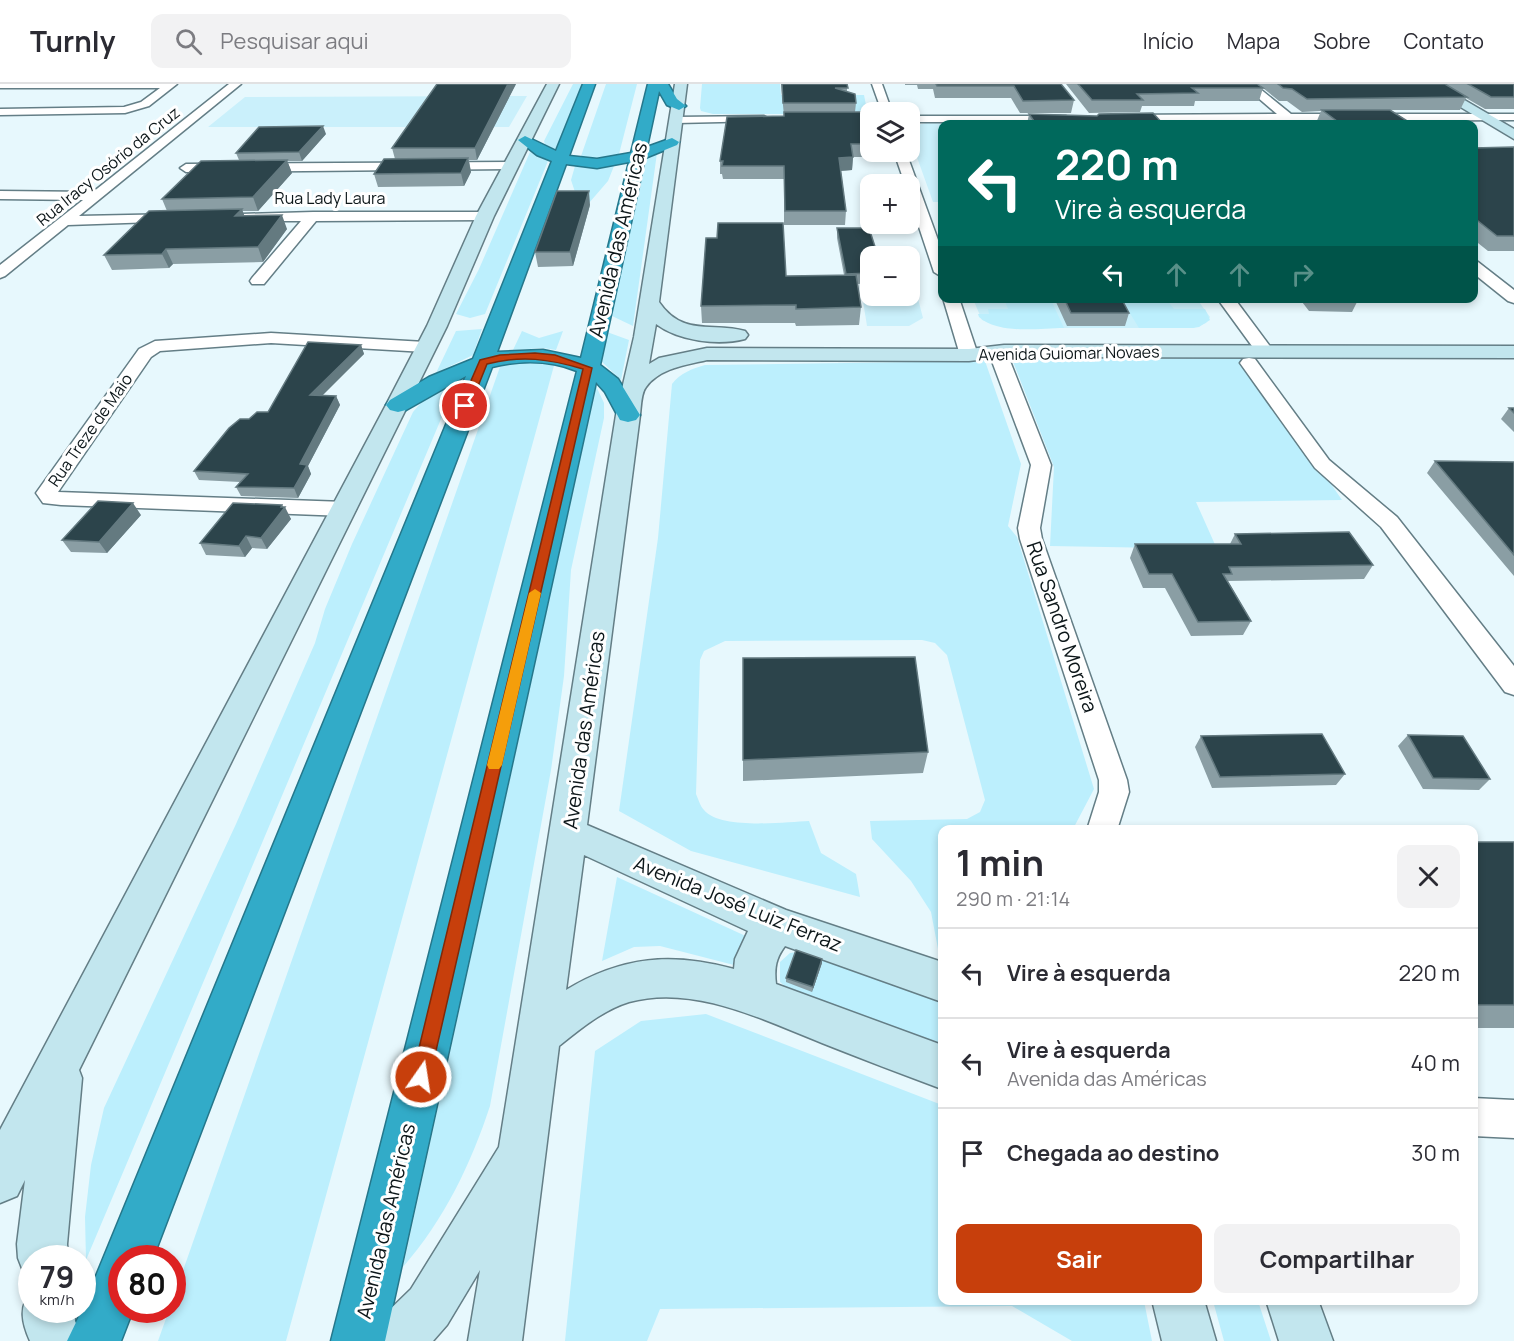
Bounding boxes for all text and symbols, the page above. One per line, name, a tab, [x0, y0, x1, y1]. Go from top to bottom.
search box	[151, 14, 571, 68]
text: Turnly	[30, 22, 115, 60]
icon: search	[172, 25, 205, 58]
text: Pesquisar aqui	[220, 26, 369, 56]
text: Início	[1143, 27, 1194, 55]
text: Mapa	[1227, 27, 1280, 55]
text: Sobre	[1313, 27, 1371, 55]
text: Contato	[1404, 27, 1484, 55]
street label: Rua Iracy Osório da Cruz	[32, 101, 184, 231]
map controls	[860, 102, 920, 306]
button: layers	[860, 102, 920, 162]
text: 220 m	[1055, 135, 1179, 193]
street label: Avenida das Américas	[582, 140, 653, 340]
icon: left	[956, 144, 1034, 222]
button: +	[860, 174, 920, 234]
street label: Rua Lady Laura	[275, 187, 385, 209]
text: Vire à esquerda	[1055, 190, 1246, 227]
button: −	[860, 246, 920, 306]
icon: left	[1097, 258, 1130, 291]
icon: ahead	[1160, 258, 1193, 291]
icon: ahead	[1223, 258, 1256, 291]
icon: right	[1286, 258, 1319, 291]
street label: Avenida Guiomar Novaes	[978, 340, 1160, 366]
street label: Rua Treze de Maio	[43, 369, 137, 491]
pin	[439, 380, 490, 431]
icon: arrive	[448, 389, 481, 422]
street label: Rua Sandro Moreira	[1020, 538, 1104, 716]
street label: Avenida das Américas	[556, 629, 611, 831]
text: 1 min	[956, 838, 1044, 887]
button: close	[1397, 845, 1460, 908]
street label: Avenida José Luiz Ferraz	[630, 849, 846, 958]
text: 290 m · 21:14	[956, 885, 1070, 912]
icon: left	[956, 957, 989, 990]
text: Vire à esquerda	[1007, 958, 1171, 988]
text: 220 m	[1398, 958, 1460, 988]
text: Vire à esquerda	[1007, 1035, 1171, 1065]
position arrow	[389, 1045, 453, 1109]
icon: left	[956, 1047, 989, 1080]
text: 40 m	[1411, 1048, 1460, 1078]
text: Avenida das Américas	[1007, 1065, 1207, 1092]
street label: Avenida das Américas	[350, 1121, 421, 1321]
icon: arrive	[956, 1137, 989, 1170]
text: Chegada ao destino	[1007, 1138, 1219, 1168]
text: 30 m	[1411, 1138, 1460, 1168]
button: Sair	[956, 1224, 1202, 1293]
button: Compartilhar	[1214, 1224, 1460, 1293]
speed limit sign: 80	[108, 1245, 186, 1323]
text: 79	[40, 1256, 74, 1297]
text: km/h	[40, 1289, 74, 1310]

